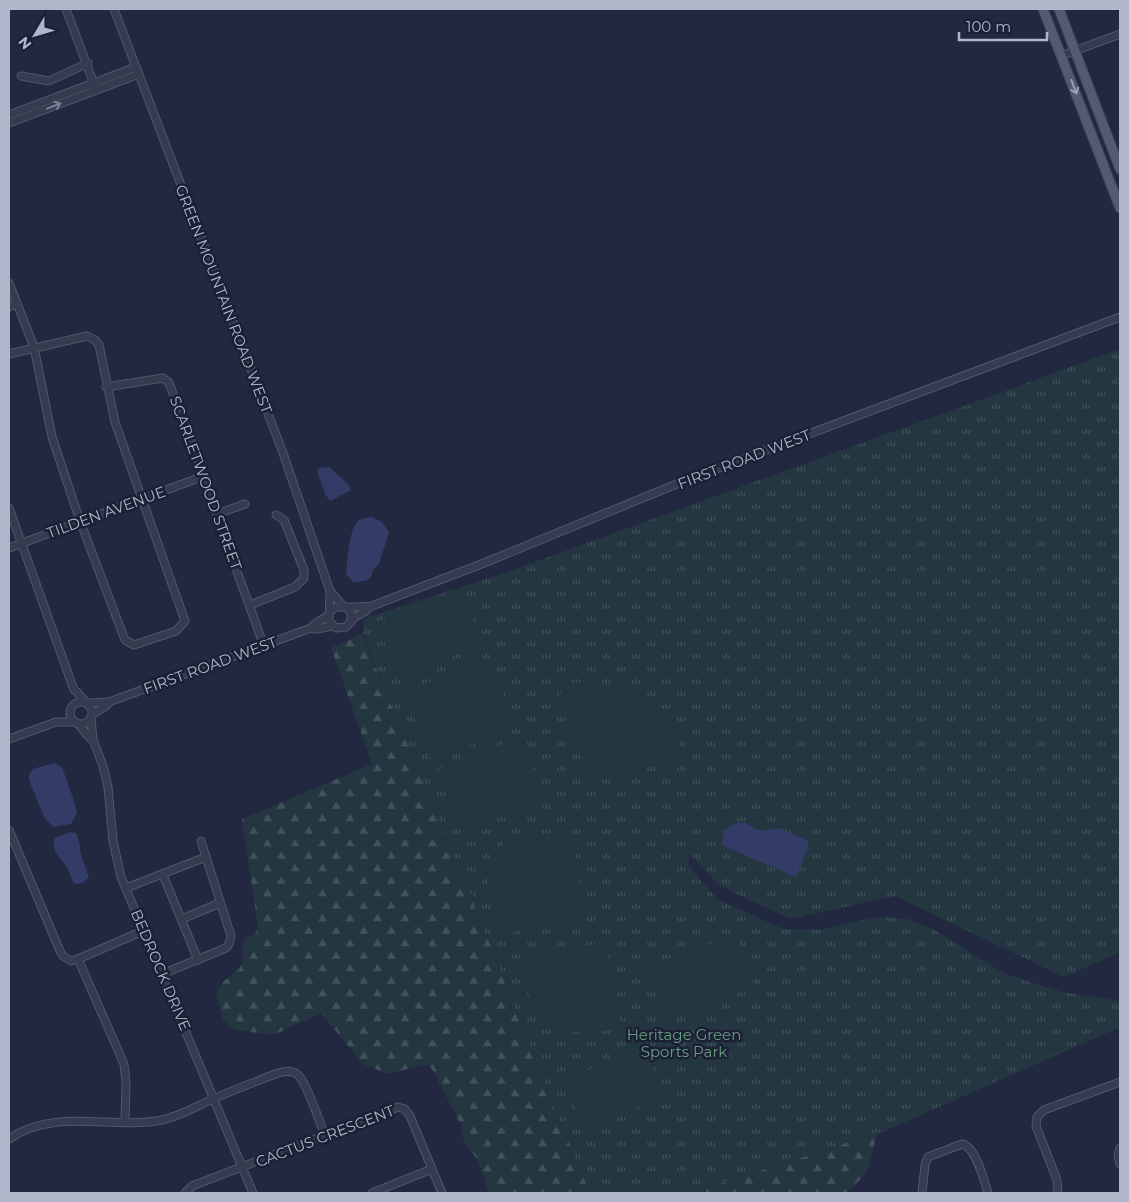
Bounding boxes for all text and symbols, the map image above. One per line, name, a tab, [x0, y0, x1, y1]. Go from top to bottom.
north arrow	[10, 10, 60, 60]
scale bar	[959, 10, 1046, 42]
text: 100 m	[966, 17, 1011, 36]
text: N	[14, 33, 35, 53]
one-way arrow	[1069, 79, 1079, 94]
one-way arrow	[46, 100, 61, 110]
street label: GREEN MOUNTAIN ROAD WEST	[171, 182, 277, 416]
street label: SCARLETWOOD STREET	[166, 393, 246, 573]
street label: FIRST ROAD WEST	[675, 425, 814, 493]
street label: TILDEN AVENUE	[44, 482, 168, 542]
street label: FIRST ROAD WEST	[140, 632, 280, 698]
street label: BEDROCK DRIVE	[127, 906, 195, 1034]
park label: Heritage Green Sports Park	[627, 1025, 741, 1061]
street label: CACTUS CRESCENT	[253, 1101, 397, 1171]

